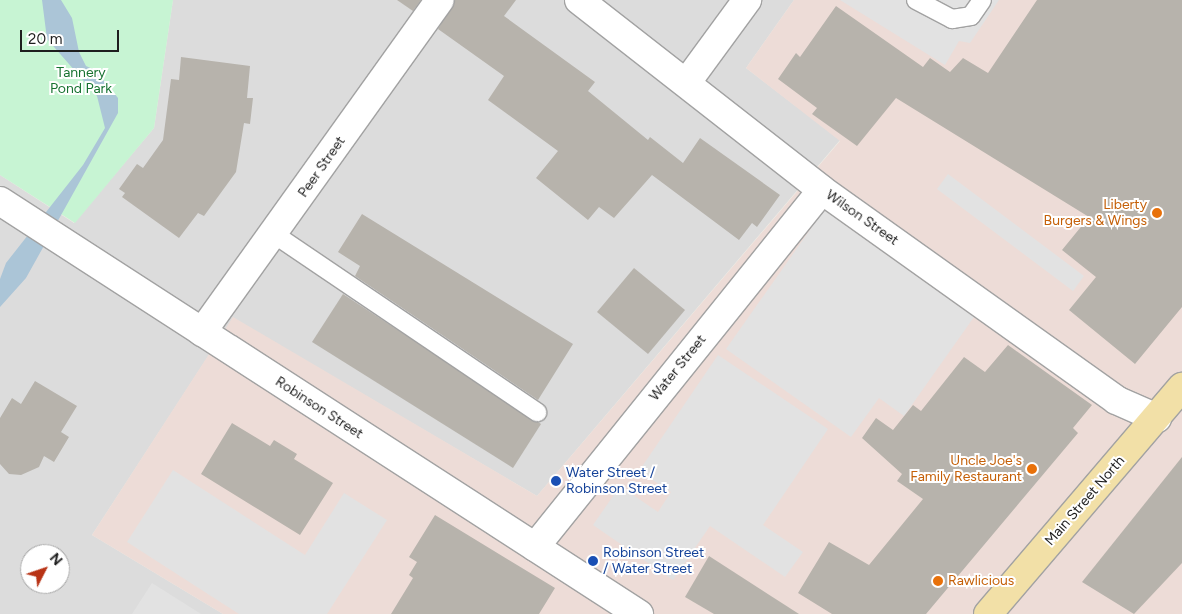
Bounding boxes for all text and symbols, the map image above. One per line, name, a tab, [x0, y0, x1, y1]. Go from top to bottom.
scale bar	[22, 20, 121, 52]
text: 20 m	[28, 30, 62, 48]
park label: Tannery Pond Park	[50, 65, 112, 98]
street label: Peer Street	[295, 133, 349, 201]
street label: Wilson Street	[822, 187, 902, 249]
place label: Liberty Burgers & Wings	[1044, 197, 1147, 230]
marker: Liberty Burgers & Wings	[1151, 207, 1163, 219]
street label: Water Street	[646, 332, 710, 404]
street label: Robinson Street	[272, 373, 366, 443]
place label: Uncle Joe's Family Restaurant	[910, 453, 1022, 486]
street label: Main Street North	[1042, 453, 1128, 549]
marker: Uncle Joe's Family Restaurant	[1026, 463, 1038, 475]
place label: Water Street / Robinson Street	[566, 465, 667, 498]
marker: Water Street / Robinson Street	[550, 475, 562, 487]
north arrow	[20, 544, 70, 594]
place label: Robinson Street / Water Street	[603, 545, 704, 578]
text: N	[46, 550, 66, 569]
marker: Robinson Street / Water Street	[587, 555, 599, 567]
place label: Rawlicious	[948, 573, 1014, 589]
marker: Rawlicious	[932, 575, 944, 587]

